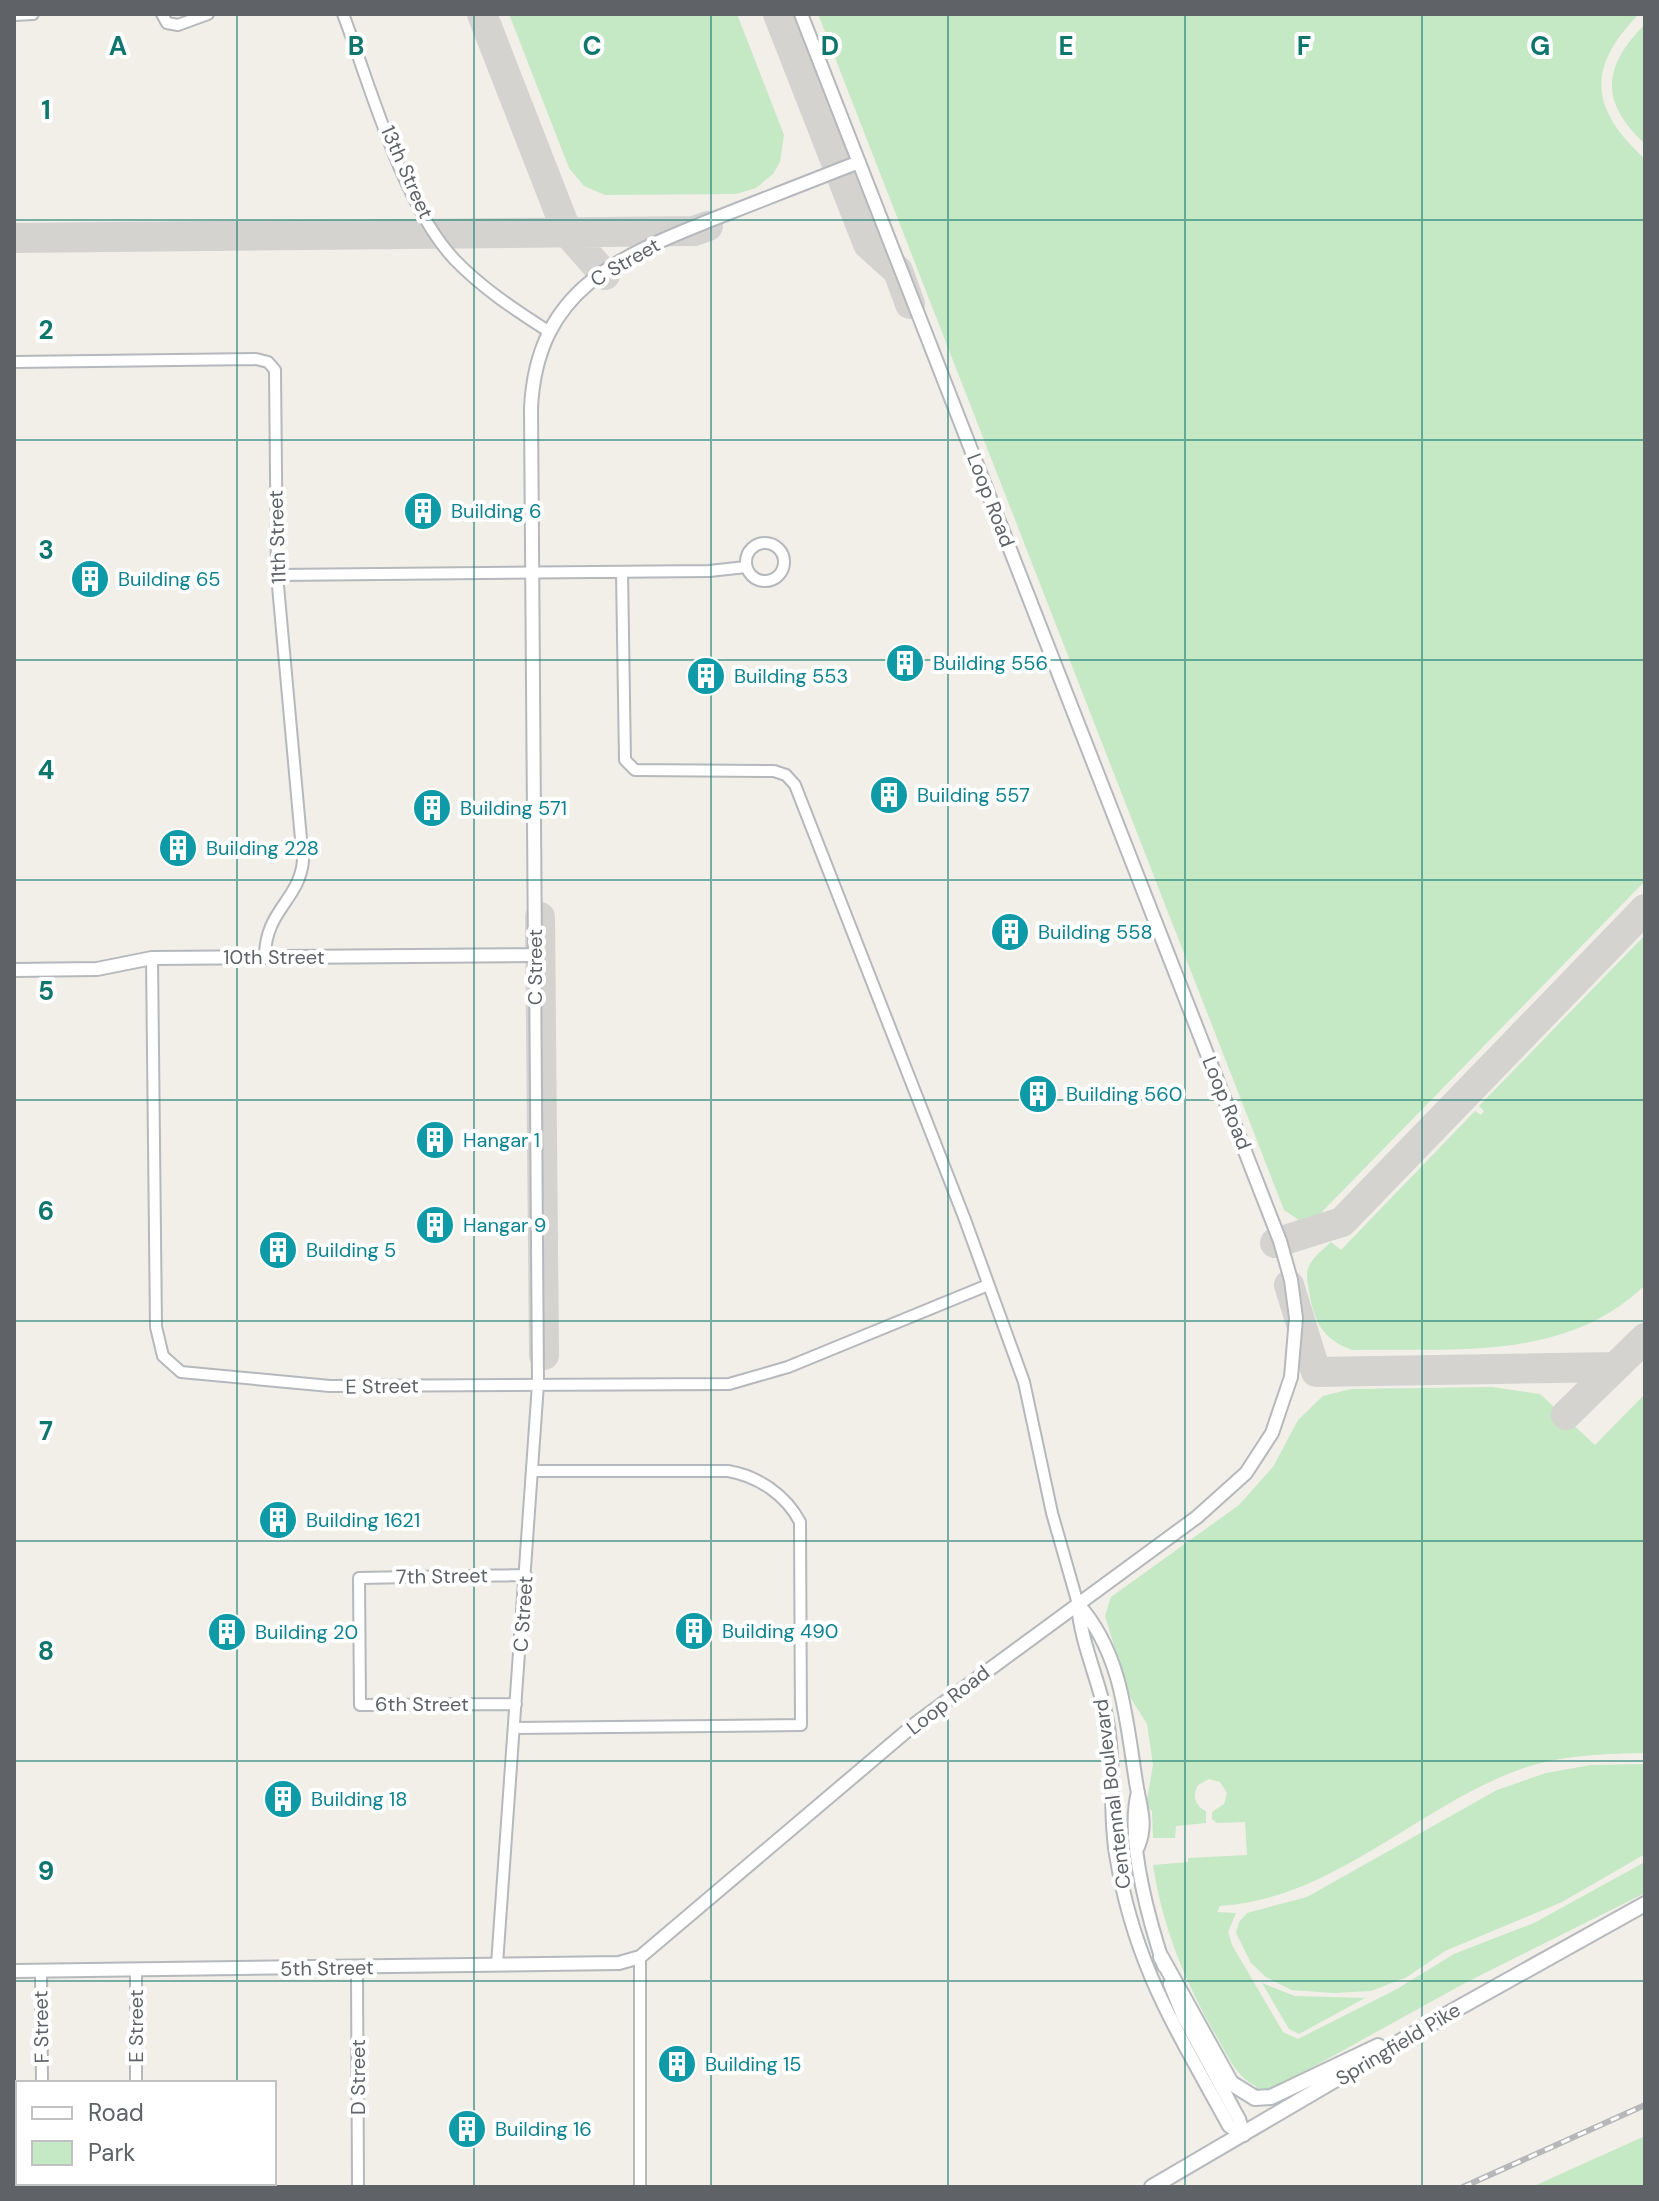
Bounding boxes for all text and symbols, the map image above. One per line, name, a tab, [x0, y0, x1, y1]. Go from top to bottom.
text: A	[109, 29, 127, 63]
text: B	[348, 29, 364, 63]
text: C	[582, 29, 602, 63]
text: D	[821, 29, 839, 63]
text: E	[1058, 29, 1074, 63]
text: F	[1297, 29, 1311, 63]
text: G	[1530, 29, 1550, 63]
text: 1	[41, 93, 51, 127]
street label: 13th Street	[375, 121, 439, 223]
street label: C Street	[585, 232, 665, 292]
text: 2	[38, 313, 54, 347]
street label: Loop Road	[961, 449, 1021, 551]
street label: 11th Street	[262, 490, 292, 584]
building icon: Building 6	[402, 490, 444, 532]
place label: Building 6	[451, 498, 542, 524]
text: 3	[38, 533, 54, 567]
building icon: Building 65	[69, 558, 111, 600]
place label: Building 65	[118, 566, 220, 592]
building icon: Building 556	[884, 642, 926, 684]
place label: Building 556	[933, 650, 1048, 676]
building icon: Building 553	[685, 655, 727, 697]
place label: Building 553	[734, 663, 848, 689]
text: 4	[38, 753, 54, 787]
building icon: Building 557	[868, 774, 910, 816]
place label: Building 557	[917, 782, 1030, 808]
building icon: Building 571	[411, 787, 453, 829]
place label: Building 571	[460, 795, 567, 821]
building icon: Building 228	[157, 827, 199, 869]
place label: Building 228	[206, 835, 319, 861]
building icon: Building 558	[989, 911, 1031, 953]
place label: Building 558	[1038, 919, 1153, 945]
street label: C Street	[522, 929, 548, 1005]
street label: 10th Street	[223, 944, 325, 970]
text: 5	[38, 974, 54, 1008]
street label: Loop Road	[1197, 1053, 1257, 1153]
building icon: Building 560	[1017, 1073, 1059, 1115]
place label: Building 560	[1066, 1081, 1183, 1107]
building icon: Hangar 1	[414, 1119, 456, 1161]
place label: Hangar 1	[463, 1127, 540, 1153]
text: 6	[38, 1194, 54, 1228]
building icon: Hangar 9	[414, 1204, 456, 1246]
place label: Hangar 9	[463, 1212, 546, 1238]
building icon: Building 5	[257, 1229, 299, 1271]
place label: Building 5	[306, 1237, 396, 1263]
street label: E Street	[345, 1372, 419, 1400]
text: 7	[39, 1414, 53, 1448]
building icon: Building 1621	[257, 1499, 299, 1541]
place label: Building 1621	[306, 1507, 420, 1533]
street label: 7th Street	[396, 1562, 488, 1590]
street label: C Street	[507, 1575, 539, 1653]
building icon: Building 490	[673, 1610, 715, 1652]
building icon: Building 20	[206, 1611, 248, 1653]
place label: Building 490	[722, 1618, 838, 1644]
place label: Building 20	[255, 1619, 358, 1645]
text: 8	[38, 1634, 54, 1668]
street label: Loop Road	[901, 1660, 995, 1740]
street label: 6th Street	[375, 1691, 469, 1717]
street label: Centennal Boulevard	[1087, 1698, 1137, 1890]
building icon: Building 18	[262, 1778, 304, 1820]
place label: Building 18	[311, 1786, 407, 1812]
text: 9	[38, 1854, 54, 1888]
street label: 5th Street	[280, 1954, 374, 1982]
street label: E Street	[123, 1989, 149, 2063]
street label: F Street	[27, 1990, 55, 2064]
street label: Springfield Pike	[1331, 1997, 1465, 2091]
street label: D Street	[345, 2039, 371, 2115]
building icon: Building 15	[656, 2043, 698, 2085]
place label: Building 15	[705, 2051, 802, 2077]
legend	[16, 2081, 276, 2185]
text: Road	[88, 2097, 144, 2128]
building icon: Building 16	[446, 2108, 488, 2150]
place label: Building 16	[495, 2116, 592, 2142]
text: Park	[88, 2137, 135, 2168]

